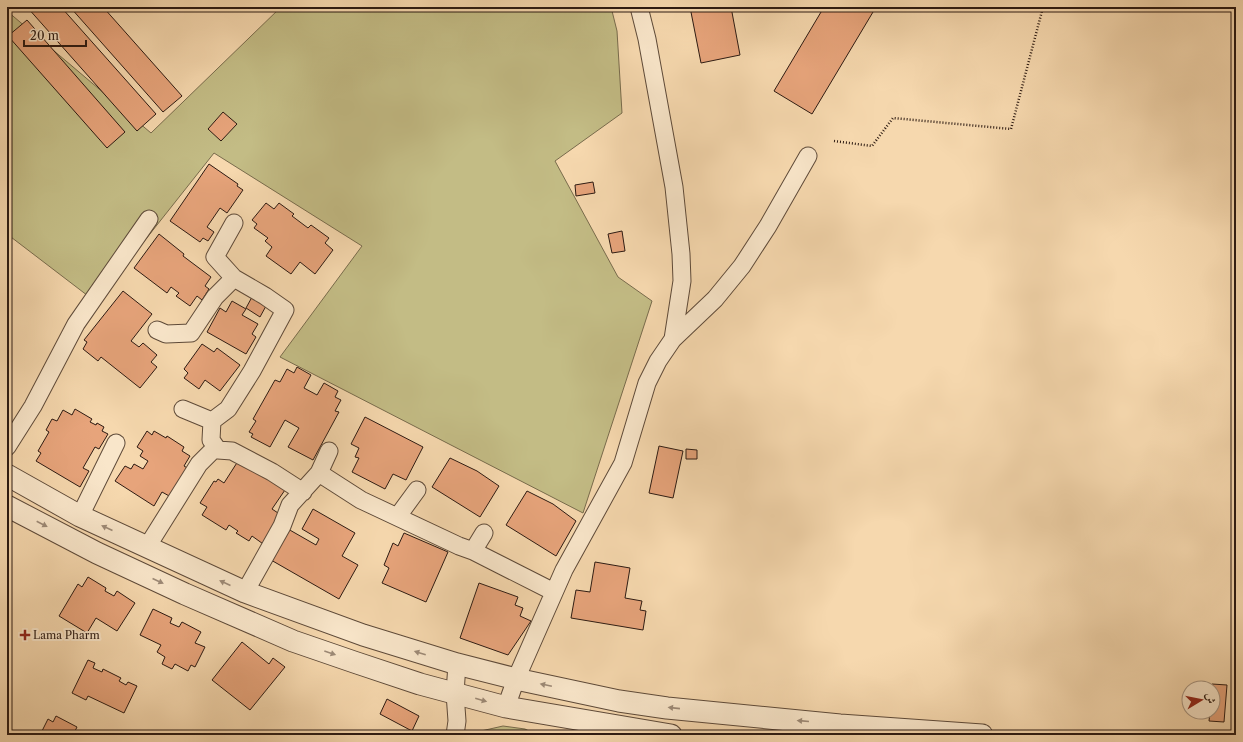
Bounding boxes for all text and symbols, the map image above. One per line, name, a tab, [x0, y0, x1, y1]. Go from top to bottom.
scale bar	[24, 22, 86, 48]
text: 20 m	[30, 28, 59, 43]
one-way arrow	[36, 521, 47, 527]
one-way arrow	[102, 525, 113, 531]
one-way arrow	[153, 578, 164, 584]
one-way arrow	[220, 580, 231, 586]
place label: Lama Pharm	[33, 628, 100, 642]
marker: Lama Pharm	[20, 630, 30, 640]
one-way arrow	[414, 650, 426, 656]
one-way arrow	[324, 651, 336, 657]
north arrow	[1181, 680, 1221, 720]
one-way arrow	[540, 682, 552, 688]
text: ش	[1203, 692, 1219, 705]
one-way arrow	[475, 697, 487, 703]
one-way arrow	[668, 705, 680, 712]
one-way arrow	[797, 718, 809, 725]

